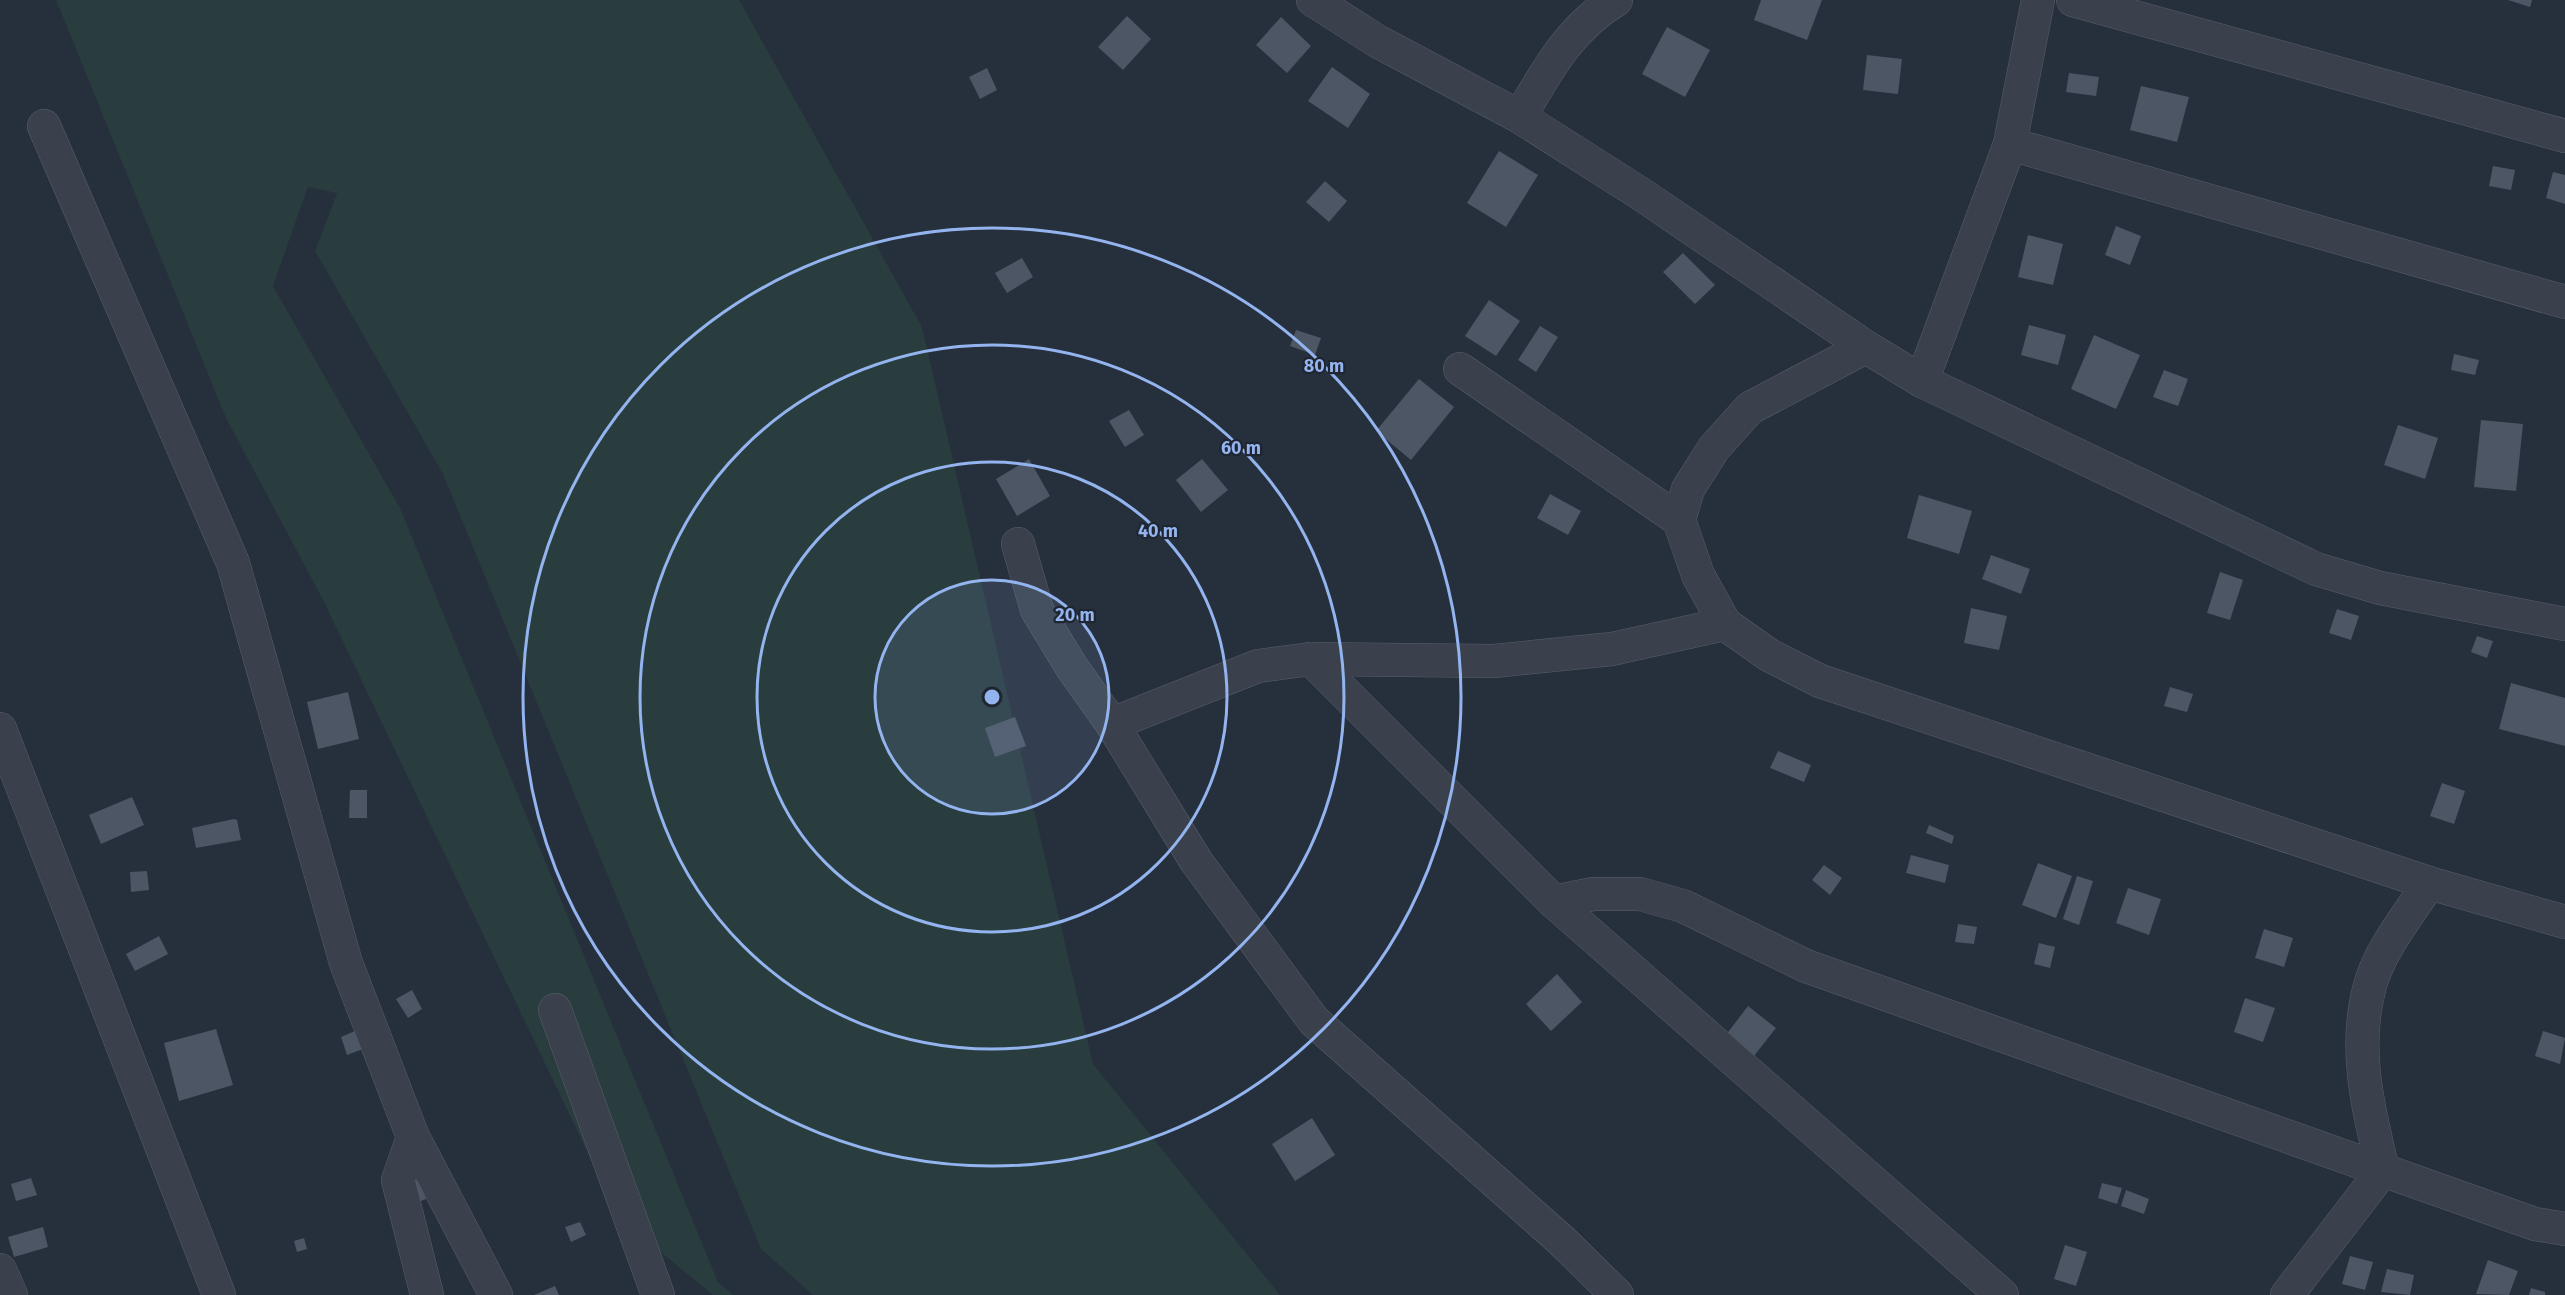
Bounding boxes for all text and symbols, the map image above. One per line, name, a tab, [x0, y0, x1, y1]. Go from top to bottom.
text: 80 m	[1304, 355, 1344, 377]
text: 60 m	[1221, 437, 1261, 459]
text: 40 m	[1138, 520, 1178, 542]
text: 20 m	[1055, 604, 1095, 626]
centre of rings	[982, 687, 1002, 707]

